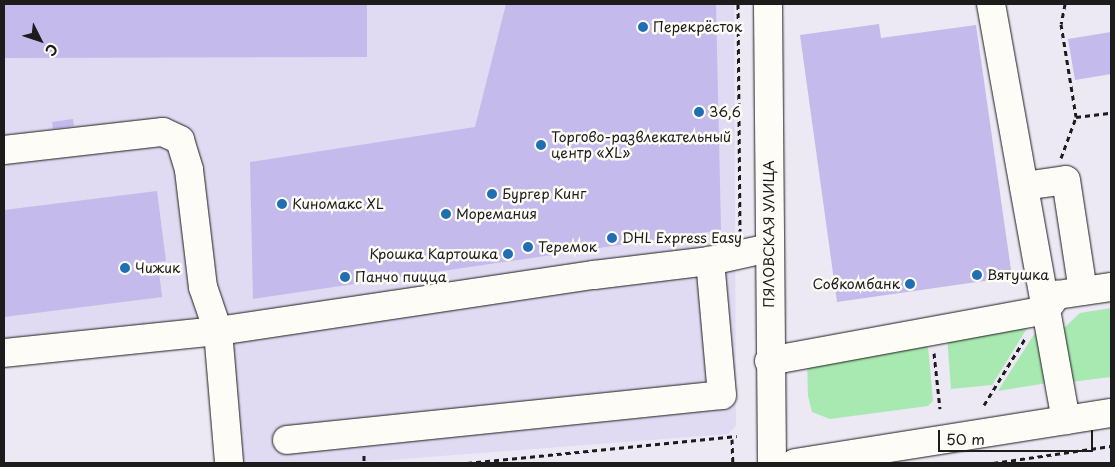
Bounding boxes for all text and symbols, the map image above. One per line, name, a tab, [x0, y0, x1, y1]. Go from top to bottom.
north arrow	[15, 15, 65, 65]
place label: Перекрёсток	[653, 19, 742, 35]
marker: Перекрёсток	[637, 21, 649, 33]
text: С	[40, 39, 63, 61]
place label: 36,6	[709, 104, 741, 120]
marker: 36,6	[693, 106, 705, 118]
place label: Торгово-развлекательный центр «XL»	[551, 129, 731, 162]
marker: Торгово-развлекательный центр «XL»	[535, 139, 547, 151]
street label: ПЯЛОВСКАЯ УЛИЦА	[761, 160, 777, 308]
place label: Бургер Кинг	[502, 186, 586, 202]
marker: Бургер Кинг	[486, 188, 498, 200]
place label: Киномакс XL	[292, 196, 384, 212]
marker: Киномакс XL	[276, 198, 288, 210]
place label: Моремания	[456, 206, 537, 222]
marker: Моремания	[440, 208, 452, 220]
place label: DHL Express Easy	[622, 230, 743, 246]
marker: DHL Express Easy	[606, 232, 618, 244]
place label: Теремок	[538, 239, 597, 255]
marker: Теремок	[522, 241, 534, 253]
place label: Крошка Картошка	[369, 246, 498, 262]
marker: Крошка Картошка	[502, 248, 514, 260]
place label: Чижик	[135, 260, 180, 276]
marker: Чижик	[119, 262, 131, 274]
place label: Вятушка	[987, 267, 1049, 283]
place label: Панчо пицца	[355, 269, 447, 285]
marker: Вятушка	[971, 269, 983, 281]
marker: Панчо пицца	[339, 271, 351, 283]
place label: Совкомбанк	[813, 276, 900, 292]
marker: Совкомбанк	[904, 278, 916, 290]
scale bar	[940, 420, 1095, 452]
text: 50 m	[946, 427, 985, 450]

